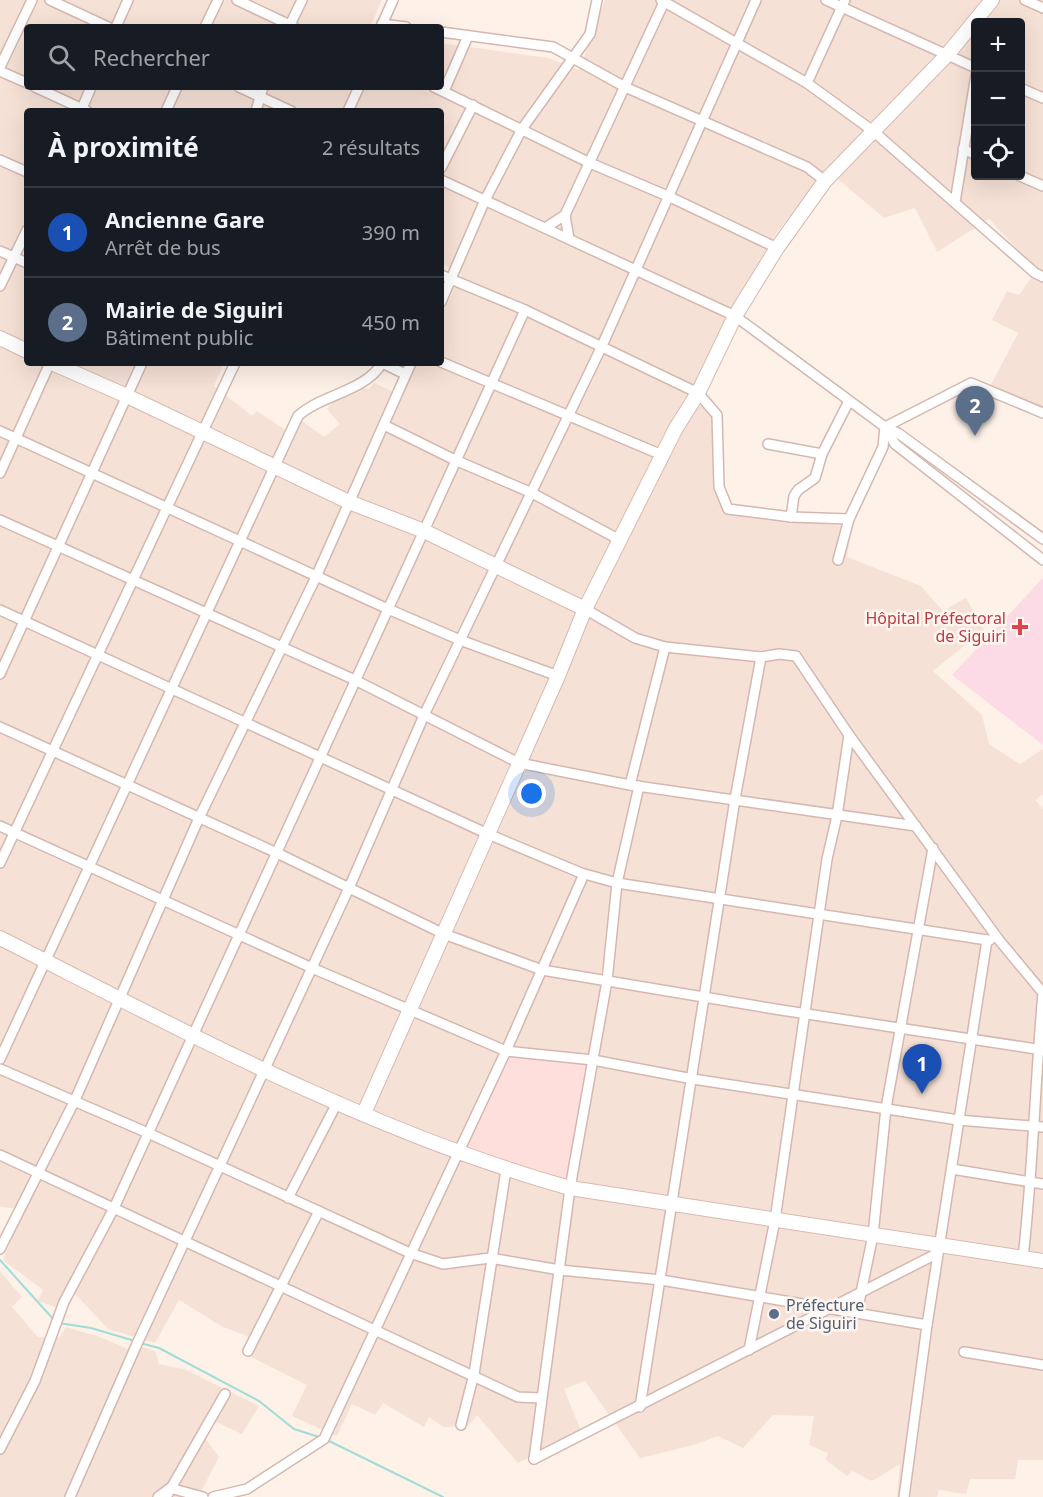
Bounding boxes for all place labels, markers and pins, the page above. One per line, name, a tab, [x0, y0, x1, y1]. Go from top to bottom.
pin: 2	[956, 386, 994, 436]
place label: Hôpital Préfectoral de Siguiri	[865, 607, 1006, 647]
marker: Hôpital Préfectoral de Siguiri	[1011, 618, 1029, 636]
pin: 1	[902, 1044, 942, 1094]
place label: Préfecture de Siguiri	[786, 1294, 864, 1334]
marker: Préfecture de Siguiri	[767, 1307, 781, 1321]

